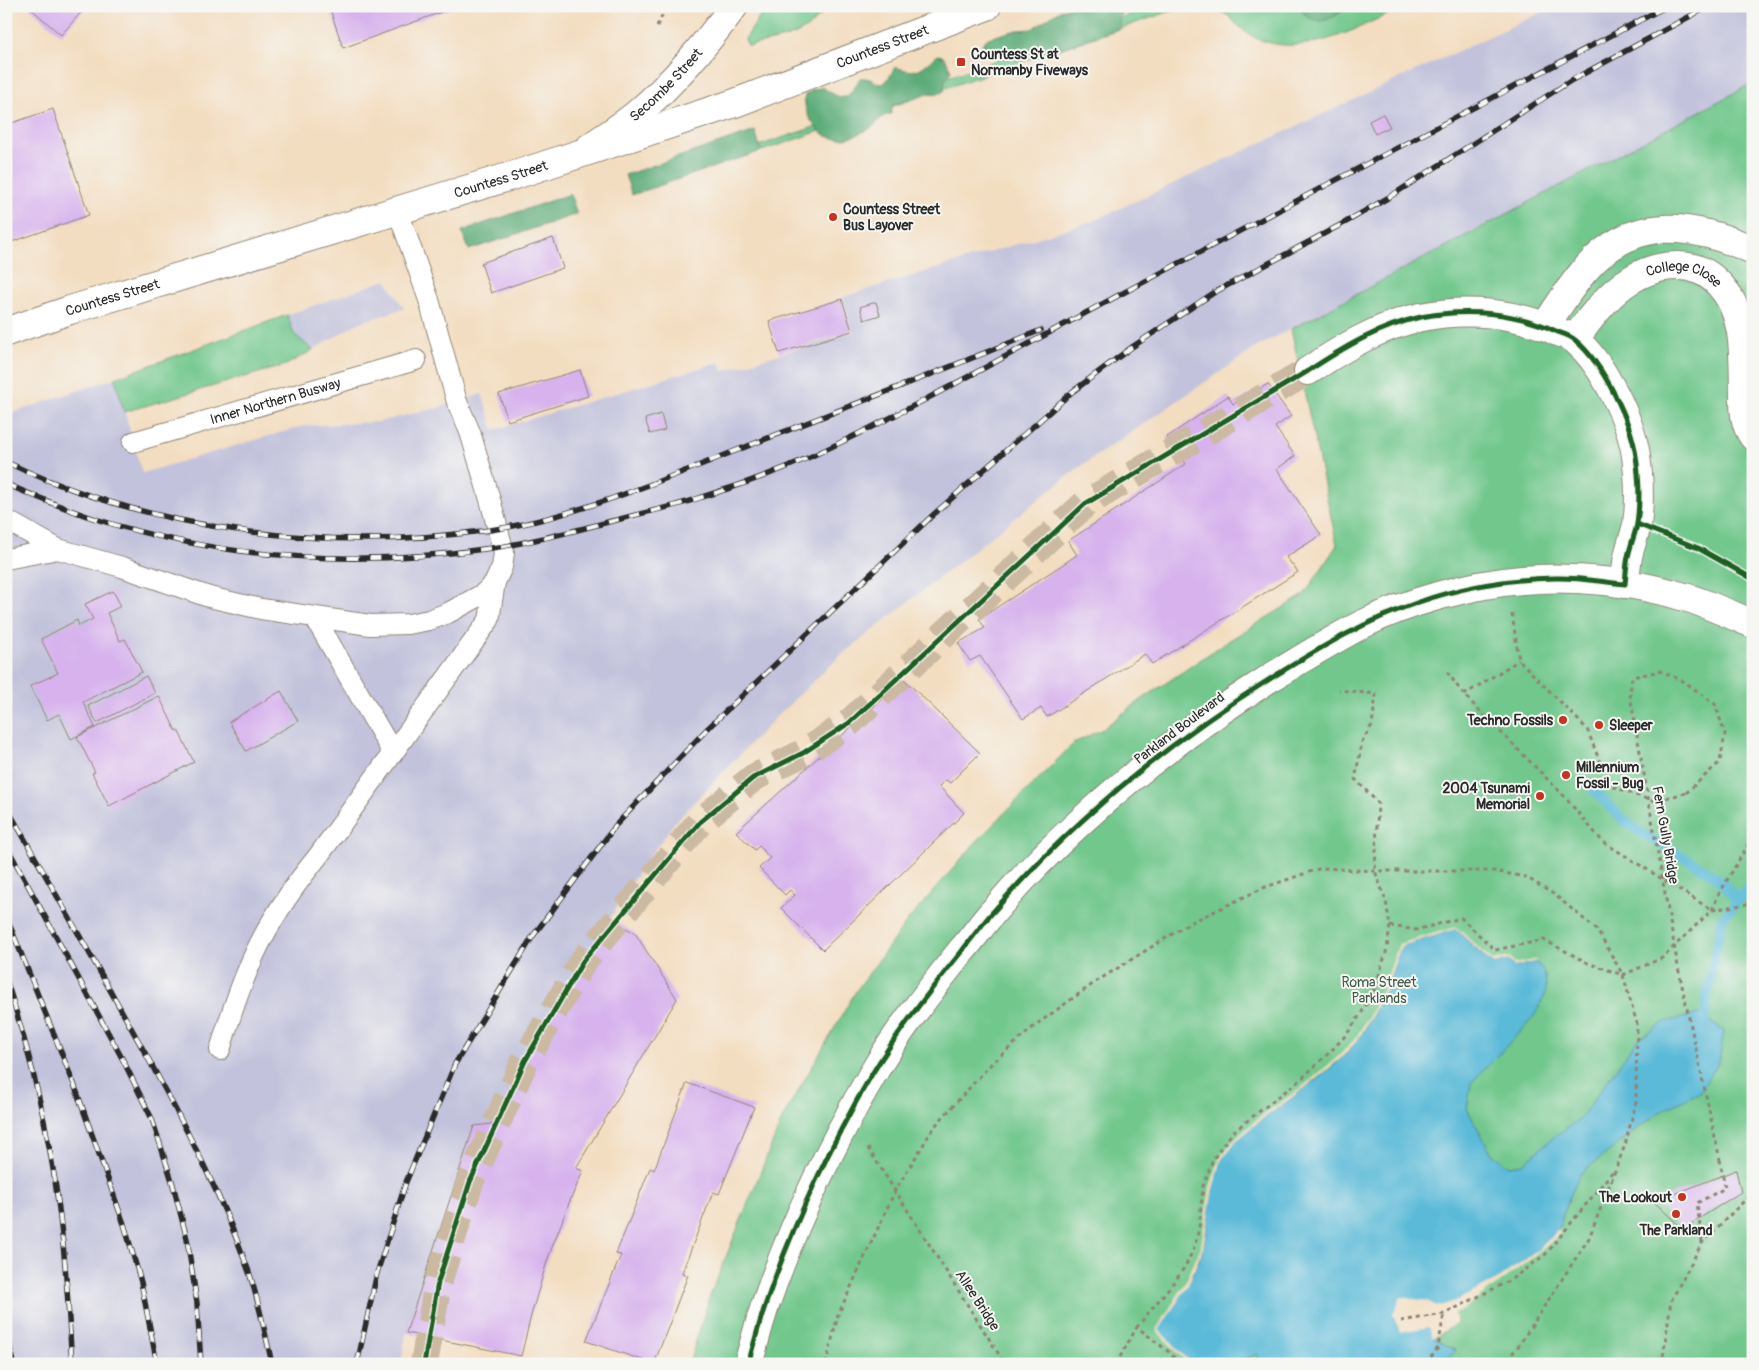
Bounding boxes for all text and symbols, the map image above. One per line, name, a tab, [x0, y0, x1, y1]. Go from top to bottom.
street label: Countess Street	[834, 21, 931, 72]
street label: Secombe Street	[626, 45, 707, 125]
place label: Countess St at Normanby Fiveways	[971, 46, 1089, 79]
marker: Countess St at Normanby Fiveways	[955, 56, 967, 68]
street label: Countess Street	[452, 157, 550, 202]
place label: Countess Street Bus Layover	[843, 201, 940, 234]
marker: Countess Street Bus Layover	[827, 211, 839, 223]
street label: College Close	[1644, 258, 1725, 291]
street label: Countess Street	[64, 275, 162, 320]
street label: Inner Northern Busway	[208, 374, 343, 428]
street label: Parkland Boulevard	[1131, 689, 1228, 768]
place label: Techno Fossils	[1466, 712, 1554, 729]
marker: Techno Fossils	[1557, 714, 1569, 726]
place label: Sleeper	[1609, 717, 1654, 734]
marker: Sleeper	[1593, 719, 1605, 731]
place label: Millennium Fossil - Bug	[1576, 759, 1644, 792]
marker: Millennium Fossil - Bug	[1560, 769, 1572, 781]
place label: 2004 Tsunami Memorial	[1442, 780, 1531, 813]
street label: Fern Gully Bridge	[1649, 785, 1682, 885]
marker: 2004 Tsunami Memorial	[1534, 790, 1546, 802]
park label: Roma Street Parklands	[1341, 974, 1417, 1007]
place label: The Lookout	[1598, 1189, 1672, 1206]
marker: The Lookout	[1676, 1191, 1688, 1203]
marker: The Parkland	[1670, 1208, 1682, 1220]
place label: The Parkland	[1639, 1222, 1713, 1239]
street label: Allee Bridge	[952, 1267, 1003, 1334]

